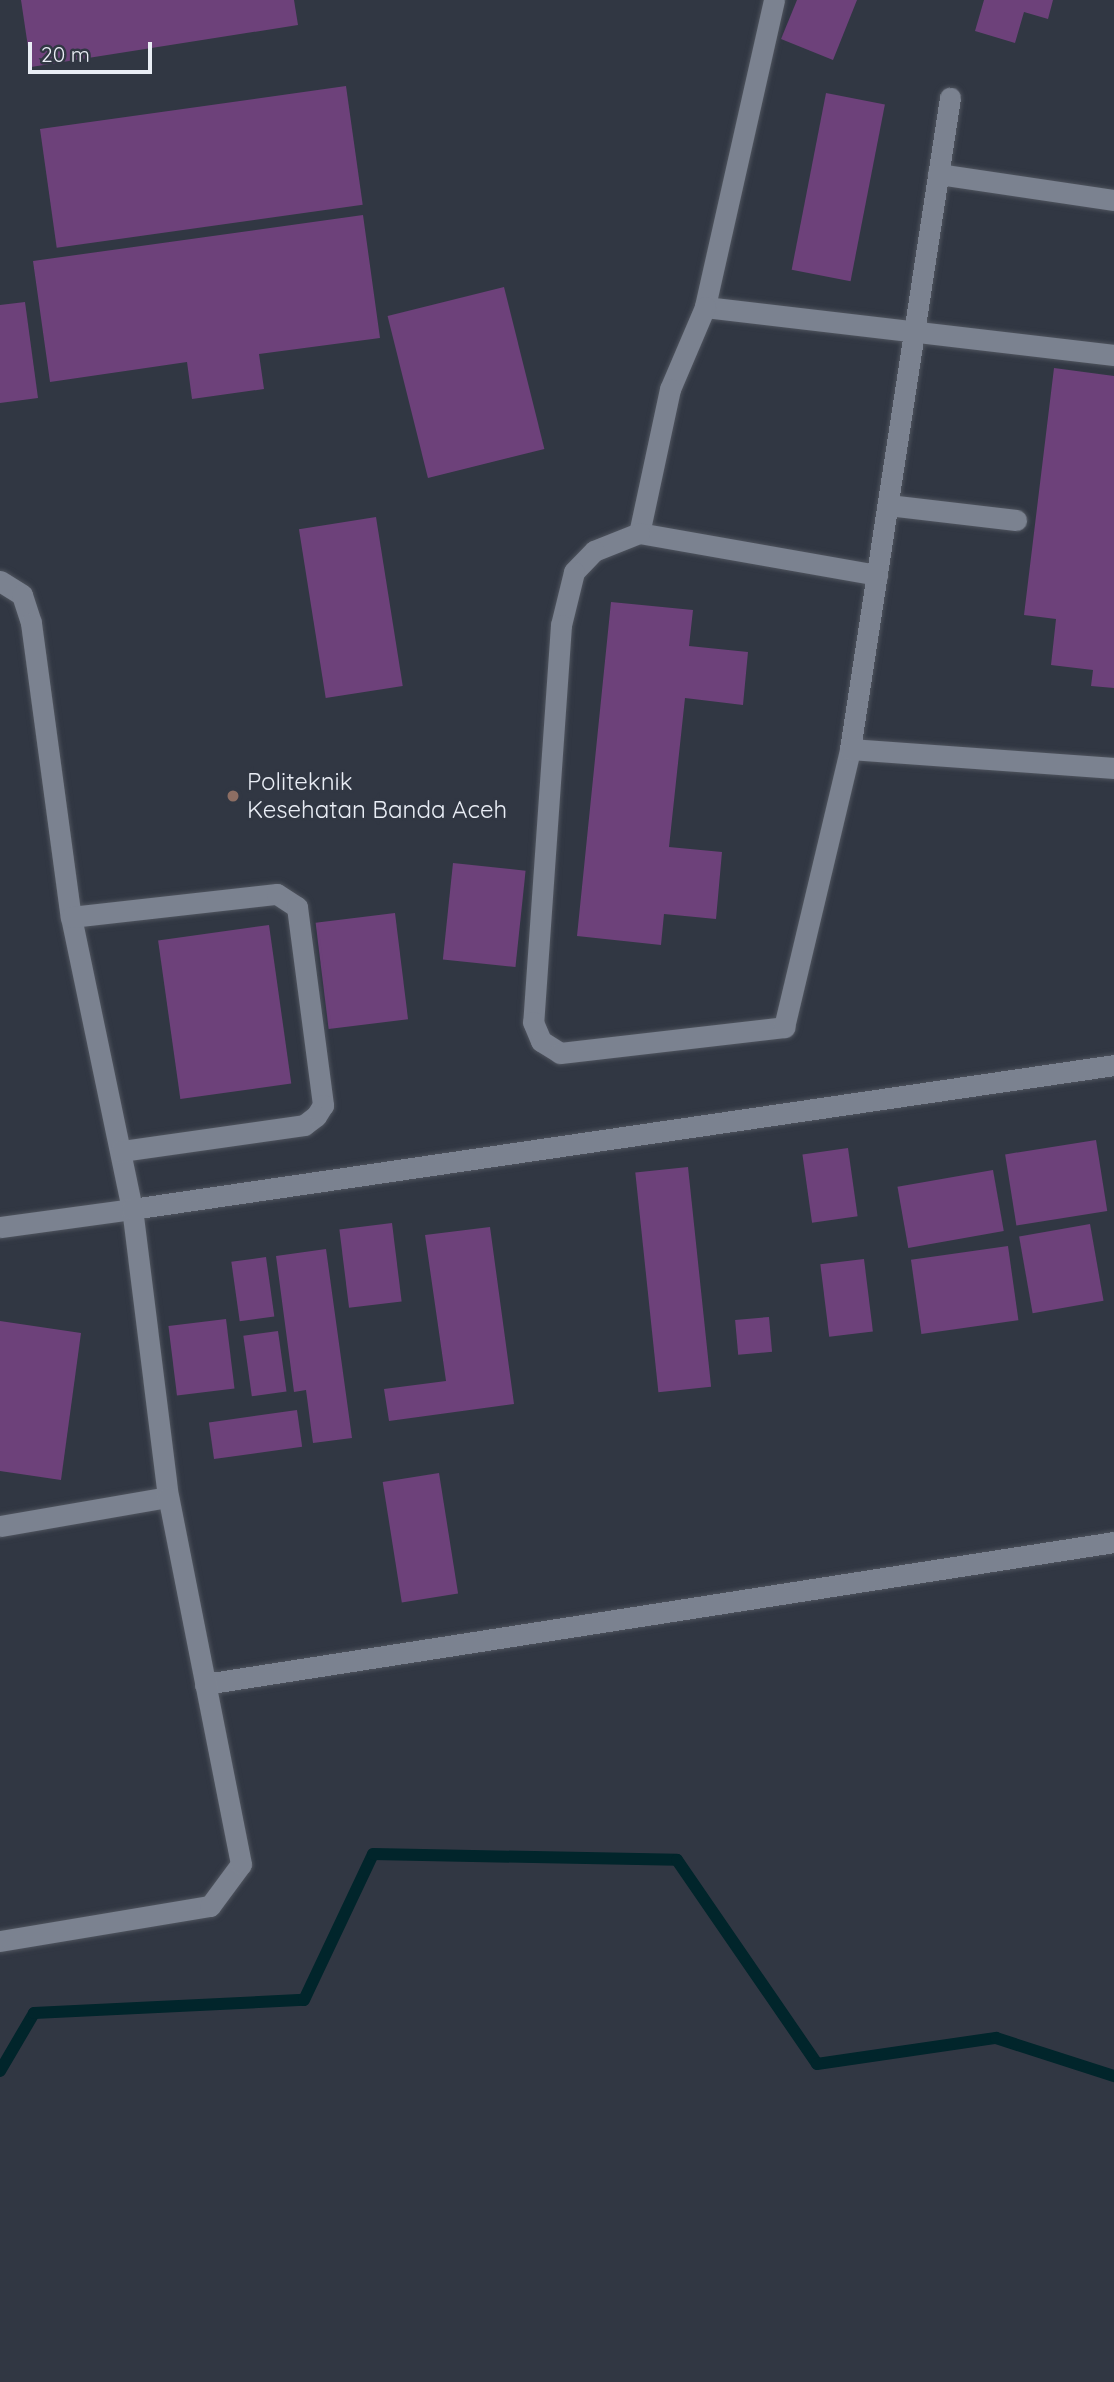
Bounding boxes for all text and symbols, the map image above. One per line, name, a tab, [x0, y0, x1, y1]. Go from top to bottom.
scale bar	[32, 28, 156, 72]
text: 20 m	[41, 41, 90, 67]
place label: Politeknik Kesehatan Banda Aceh	[247, 768, 507, 824]
marker: Politeknik Kesehatan Banda Aceh	[225, 788, 241, 804]

